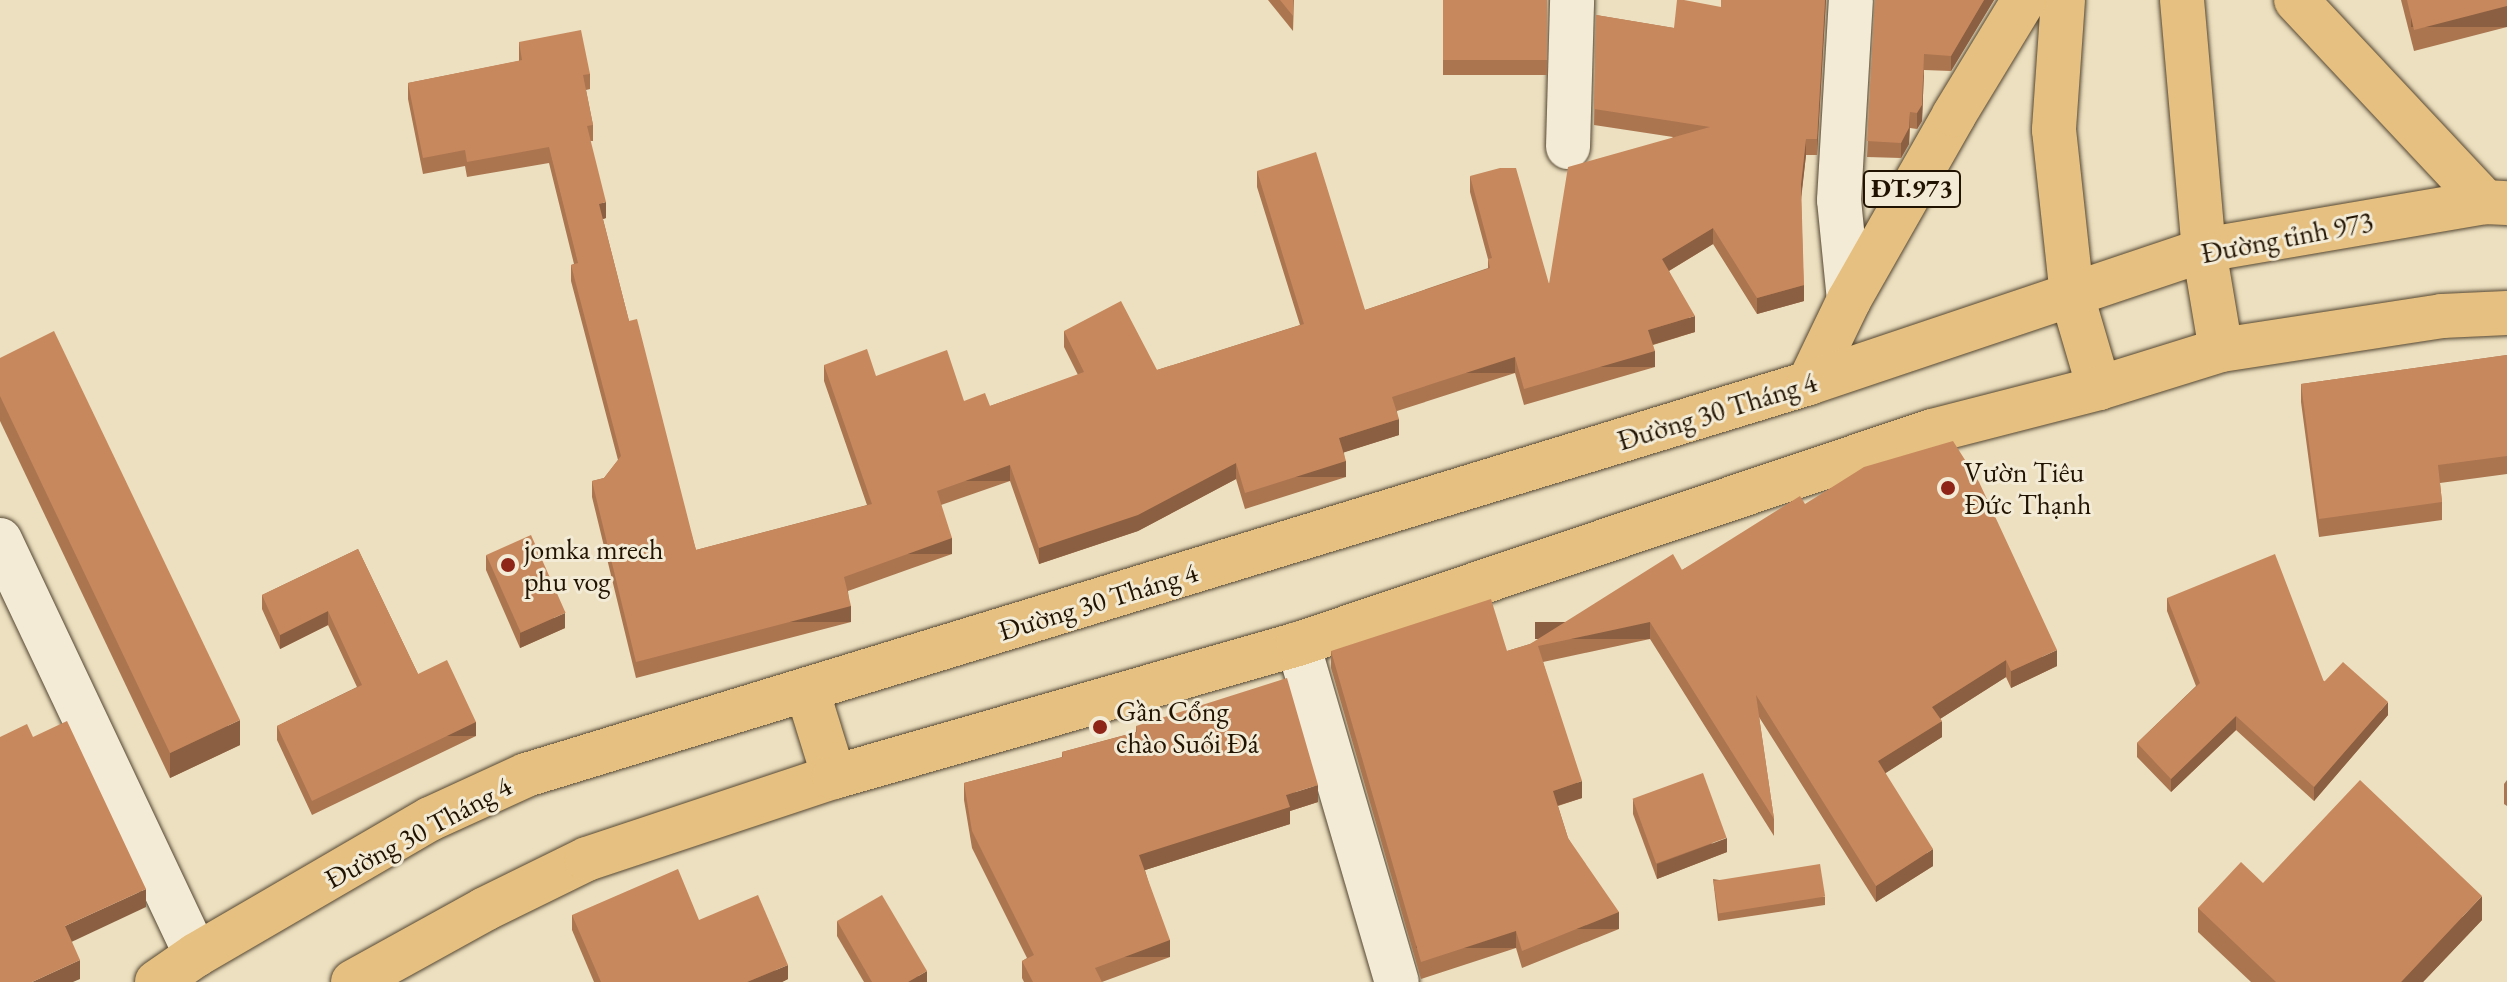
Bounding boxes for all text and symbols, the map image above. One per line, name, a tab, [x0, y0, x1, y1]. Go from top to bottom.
road number: ĐT.973	[1862, 167, 1962, 211]
street label: Đường tỉnh 973	[2198, 204, 2376, 270]
street label: Đường 30 Tháng 4	[1613, 365, 1821, 457]
place label: Vườn Tiêu Đức Thạnh	[1964, 455, 2091, 521]
marker: Vườn Tiêu Đức Thạnh	[1939, 479, 1957, 497]
place label: jomka mrech phu vog	[524, 532, 663, 598]
street label: Đường 30 Tháng 4	[994, 555, 1202, 647]
marker: jomka mrech phu vog	[499, 556, 517, 574]
place label: Gần Cổng chào Suối Đá	[1116, 694, 1259, 760]
marker: Gần Cổng chào Suối Đá	[1091, 718, 1109, 736]
street label: Đường 30 Tháng 4	[319, 769, 517, 895]

